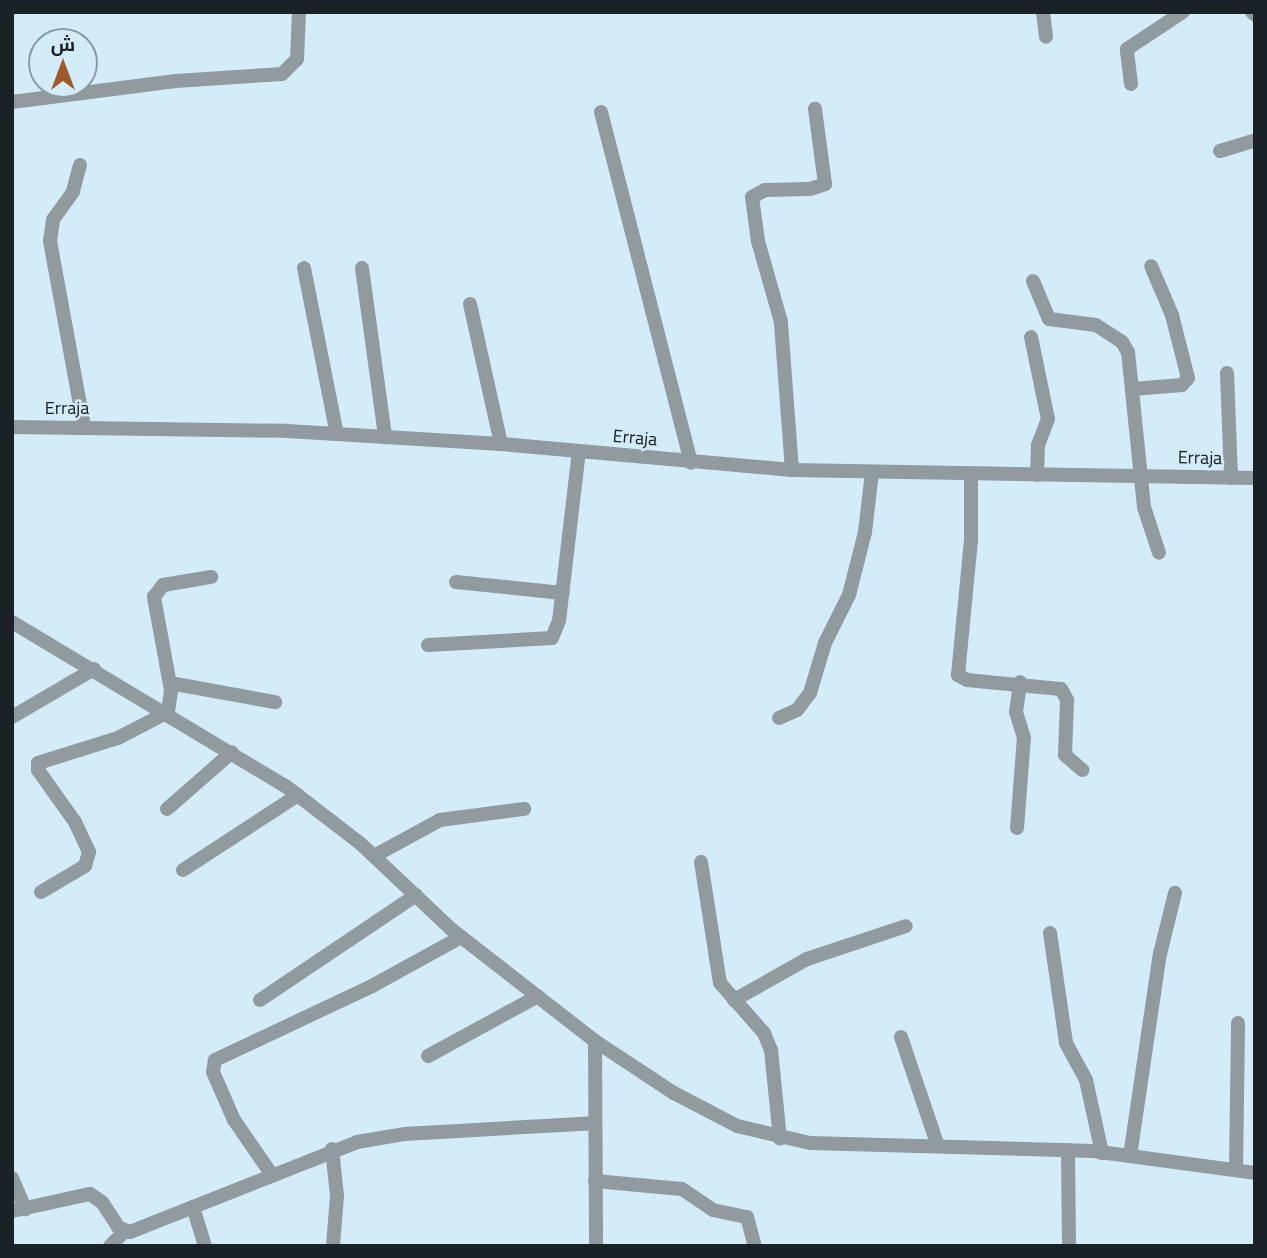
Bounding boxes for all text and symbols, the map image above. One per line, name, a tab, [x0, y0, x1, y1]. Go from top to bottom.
text: ش	[51, 26, 75, 62]
north arrow	[28, 28, 98, 98]
street label: Erraja	[45, 397, 89, 419]
street label: Erraja	[612, 425, 658, 451]
street label: Erraja	[1178, 447, 1222, 469]

